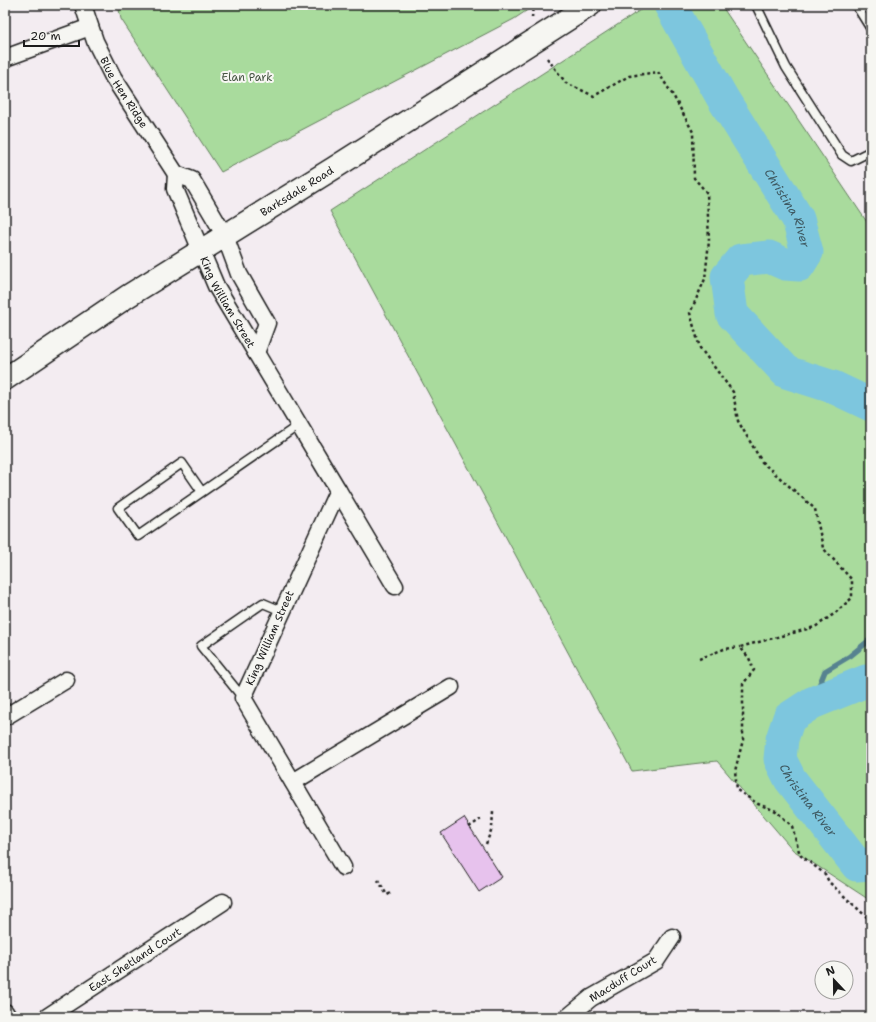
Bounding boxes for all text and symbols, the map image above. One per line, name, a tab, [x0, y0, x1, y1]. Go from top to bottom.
scale bar	[24, 22, 79, 48]
text: 20 m	[30, 28, 61, 44]
street label: Blue Hen Ridge	[97, 54, 152, 131]
park label: Elan Park	[222, 70, 272, 85]
street label: Barksdale Road	[257, 163, 336, 220]
water label: Christina River	[760, 166, 813, 249]
street label: King William Street	[197, 254, 259, 351]
street label: King William Street	[242, 588, 298, 688]
water label: Christina River	[776, 761, 840, 840]
street label: East Shetland Court	[86, 924, 184, 995]
street label: Macduff Court	[586, 952, 660, 1006]
north arrow	[814, 960, 854, 1000]
text: N	[824, 962, 838, 980]

